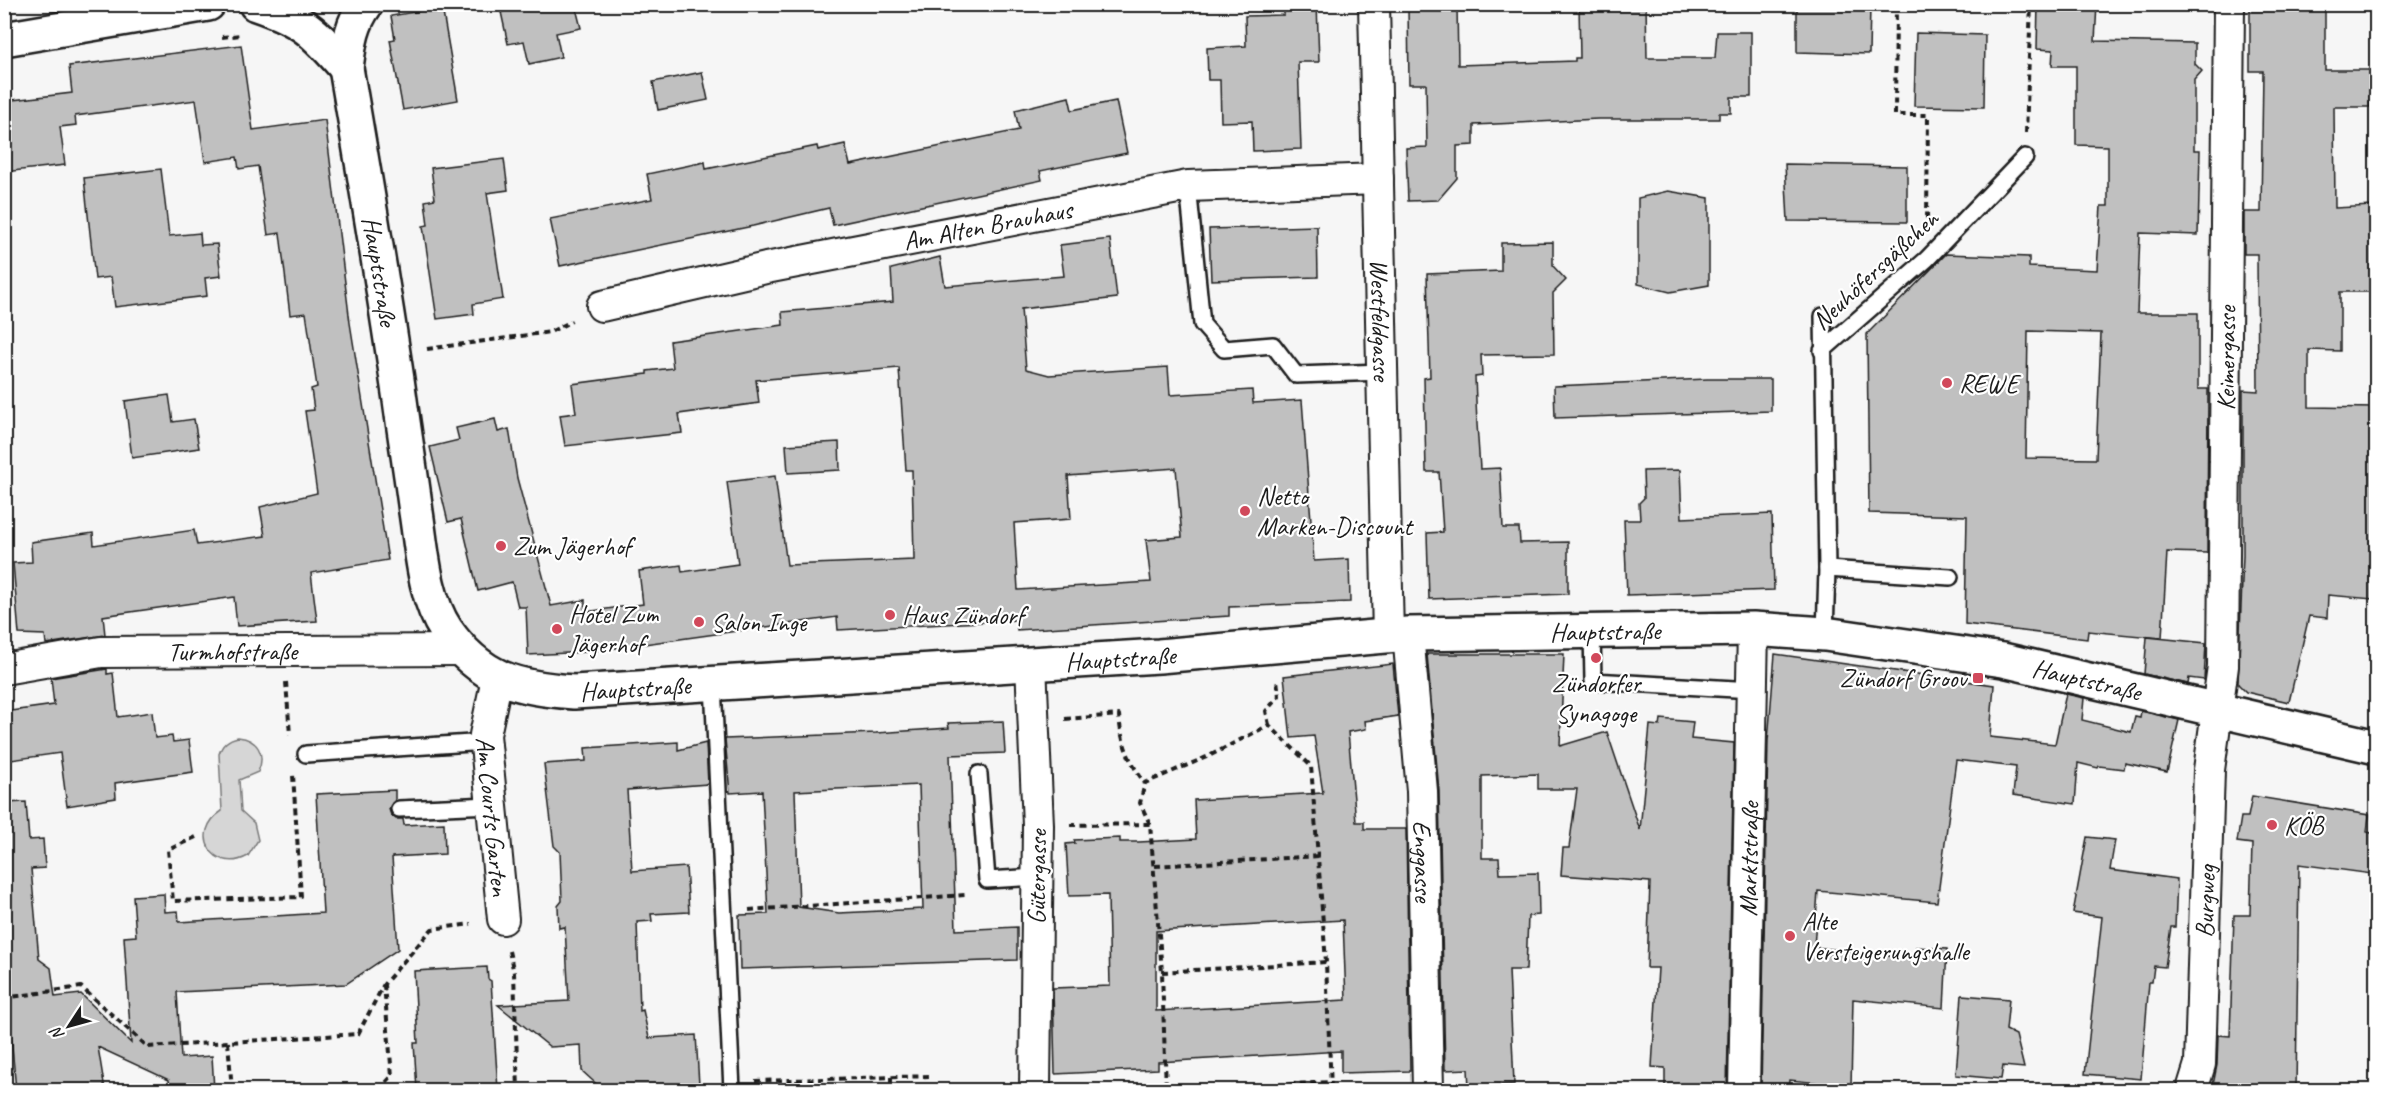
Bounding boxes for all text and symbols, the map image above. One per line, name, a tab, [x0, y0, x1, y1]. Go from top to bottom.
street label: Am Alten Brauhaus	[900, 192, 1077, 257]
street label: Neuhöfersgäßchen	[1805, 202, 1946, 337]
street label: Hauptstraße	[355, 214, 406, 331]
street label: Westfeldgasse	[1363, 259, 1399, 384]
street label: Keimergasse	[2209, 304, 2243, 411]
place label: REWE	[1959, 367, 2022, 400]
marker: REWE	[1940, 376, 1954, 390]
place label: Netto Marken-Discount	[1257, 480, 1414, 543]
marker: Netto Marken-Discount	[1238, 504, 1252, 518]
place label: Zum Jägerhof	[513, 530, 637, 563]
marker: Zum Jägerhof	[494, 539, 508, 553]
place label: Hotel Zum Jägerhof	[567, 598, 660, 661]
place label: Haus Zündorf	[902, 599, 1029, 632]
place label: Salon Inge	[711, 606, 808, 639]
marker: Haus Zündorf	[883, 608, 897, 622]
street label: Hauptstraße	[1550, 614, 1663, 648]
marker: Salon Inge	[692, 615, 706, 629]
marker: Hotel Zum Jägerhof	[550, 622, 564, 636]
street label: Turmhofstraße	[168, 634, 300, 668]
street label: Hauptstraße	[1064, 638, 1179, 678]
marker: Zündorfer Synagoge	[1589, 651, 1603, 665]
street label: Hauptstraße	[2029, 651, 2147, 709]
place label: Zündorf Groov	[1840, 662, 1968, 695]
place label: Zündorfer Synagoge	[1551, 667, 1642, 730]
street label: Hauptstraße	[579, 668, 694, 708]
marker: Zündorf Groov	[1971, 671, 1985, 685]
street label: Am Courts Garten	[469, 735, 517, 899]
street label: Marktstraße	[1731, 799, 1766, 917]
place label: KÖB	[2284, 809, 2325, 842]
marker: KÖB	[2265, 818, 2279, 832]
street label: Enggasse	[1406, 820, 1441, 904]
street label: Gütergasse	[1020, 828, 1054, 925]
street label: Burgweg	[2187, 863, 2223, 938]
place label: Alte Versteigerungshalle	[1802, 905, 1971, 968]
marker: Alte Versteigerungshalle	[1783, 929, 1797, 943]
north arrow	[39, 996, 99, 1056]
text: N	[45, 1022, 69, 1044]

